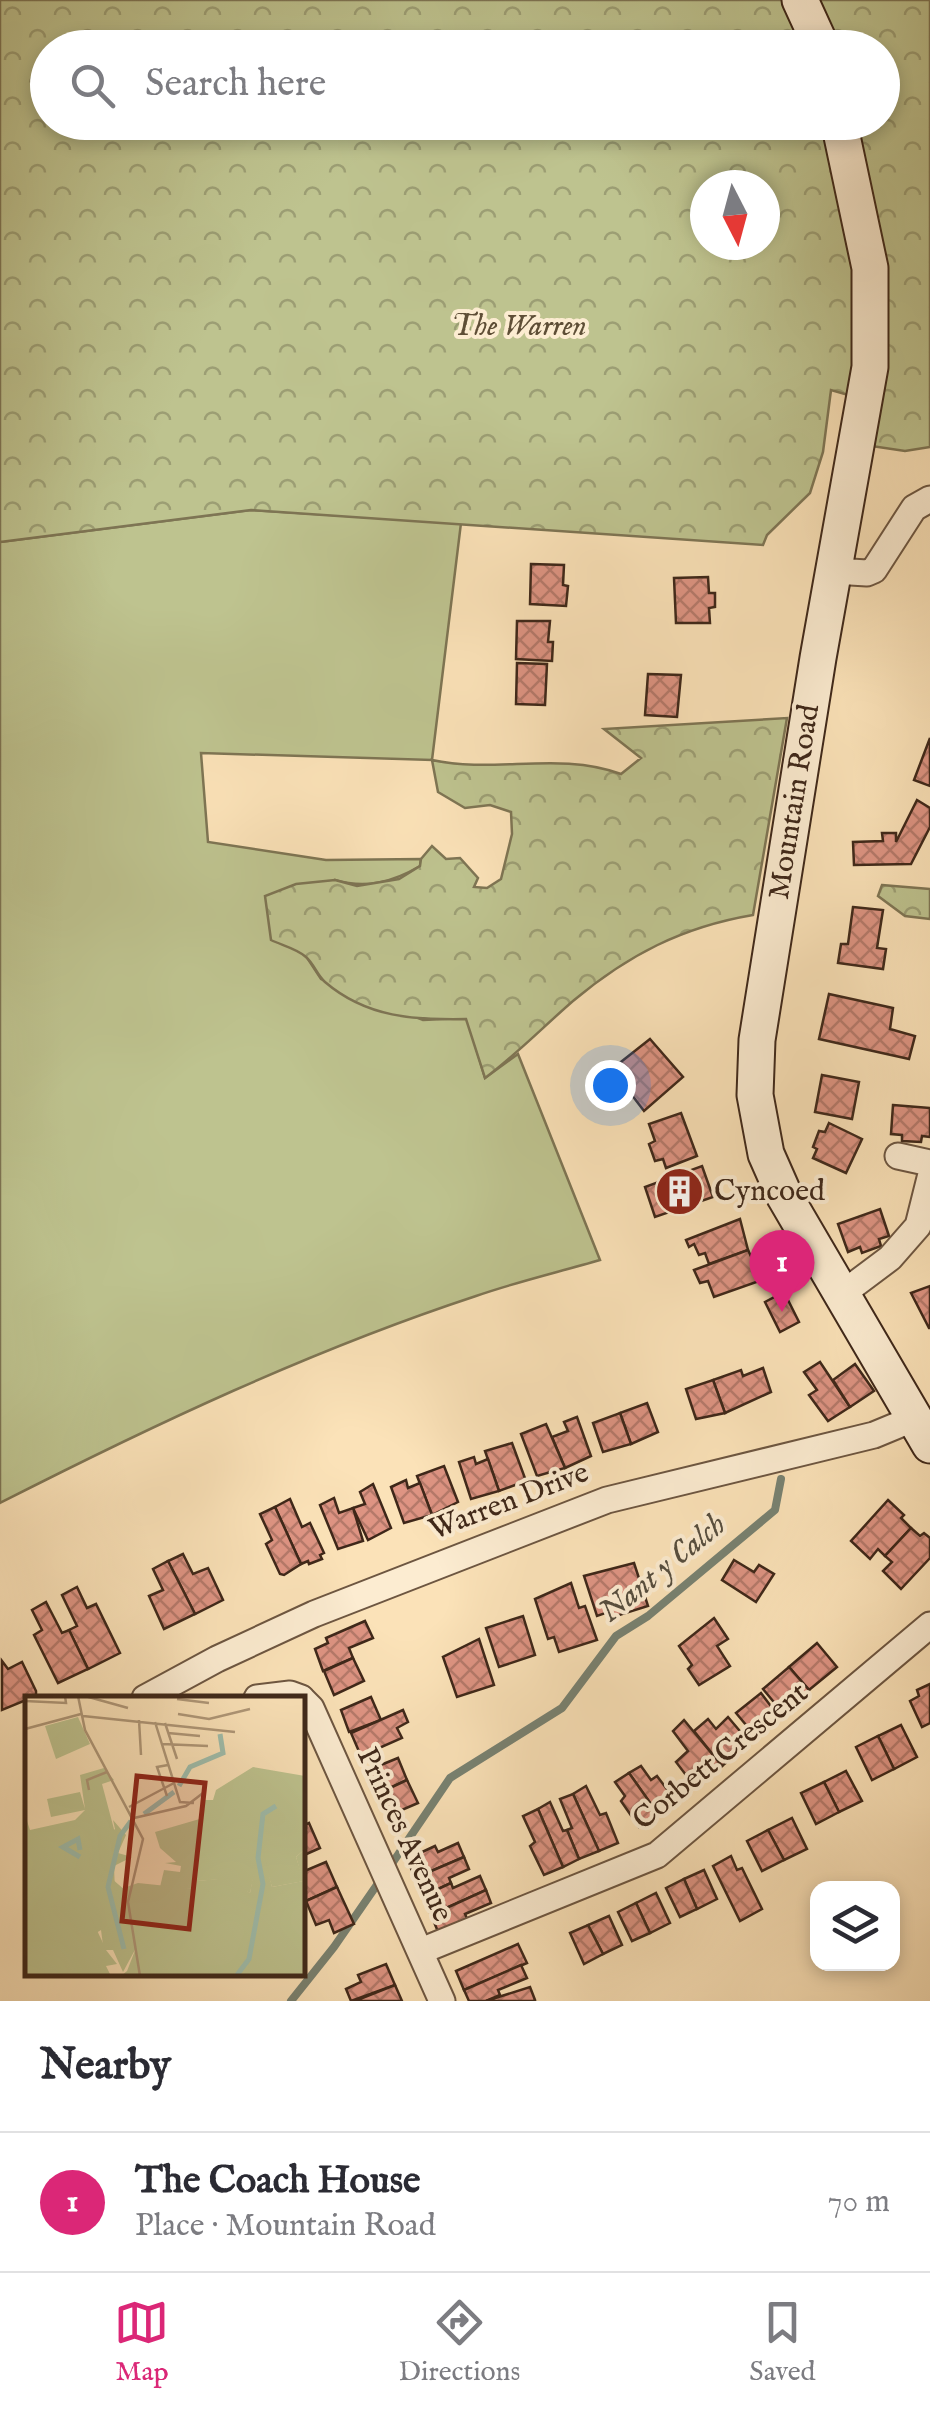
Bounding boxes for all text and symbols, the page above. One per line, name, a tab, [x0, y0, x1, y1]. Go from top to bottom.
search box	[30, 30, 900, 140]
icon: search	[65, 58, 120, 113]
text: Search here	[145, 61, 326, 109]
north arrow	[690, 170, 780, 260]
park label: The Warren	[451, 308, 587, 346]
street label: Mountain Road	[761, 701, 829, 902]
your location	[585, 1060, 636, 1111]
building icon: Cyncoed	[653, 1166, 705, 1218]
place label: Cyncoed	[714, 1173, 826, 1211]
pin: 1	[750, 1230, 814, 1312]
street label: Warren Drive	[424, 1454, 594, 1550]
water label: Nant y Calch	[591, 1505, 735, 1633]
street label: Corbett Crescent	[625, 1675, 817, 1839]
inset map	[25, 1696, 305, 1976]
street label: Princes Avenue	[347, 1742, 461, 1928]
map controls	[810, 1881, 900, 1971]
button: layers	[810, 1881, 900, 1971]
text: Nearby	[40, 2040, 171, 2093]
text: The Coach House	[135, 2158, 420, 2206]
text: 1	[67, 2182, 78, 2223]
text: 70 m	[828, 2182, 890, 2223]
text: Place · Mountain Road	[135, 2206, 436, 2247]
tab: Map	[114, 2295, 169, 2390]
tab: Directions	[398, 2295, 520, 2390]
tab: Saved	[749, 2295, 816, 2390]

